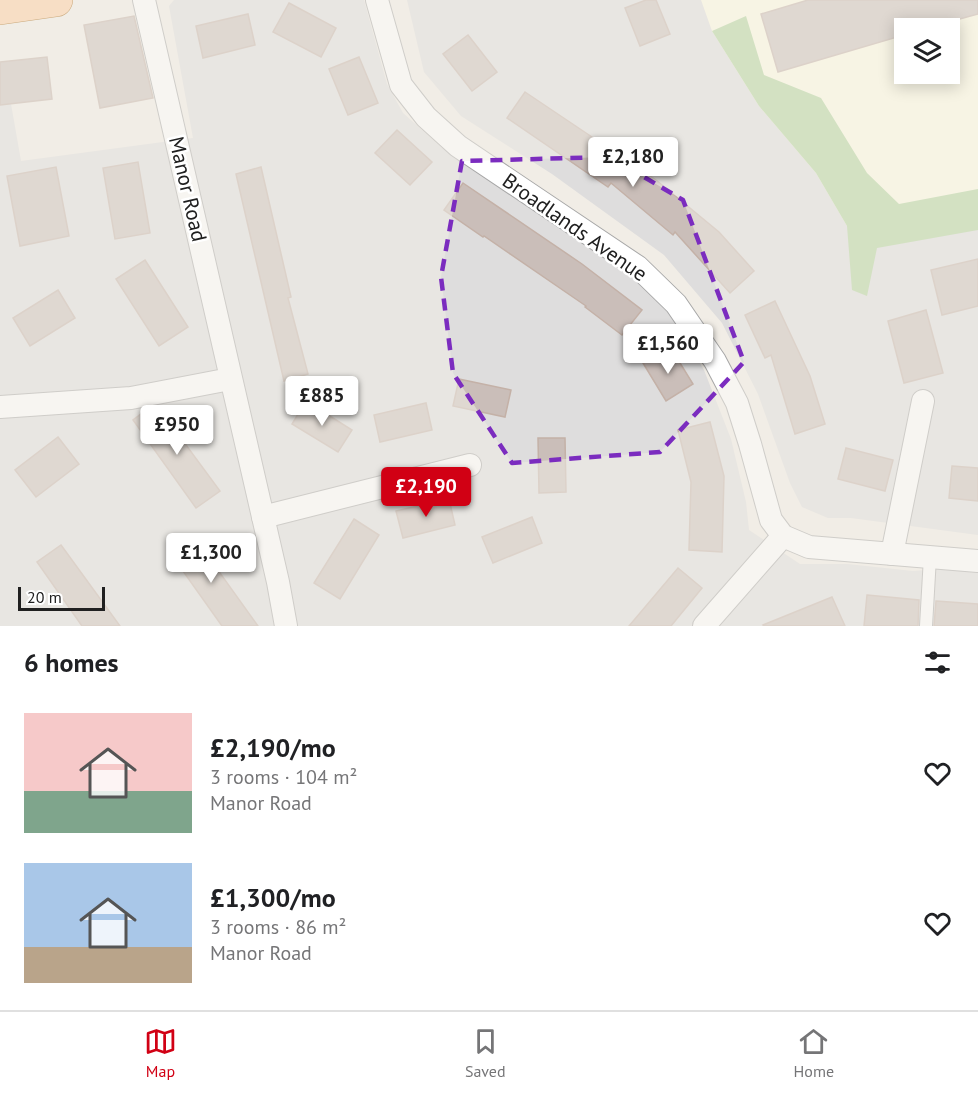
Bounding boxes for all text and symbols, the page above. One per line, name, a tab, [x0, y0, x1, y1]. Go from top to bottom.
map controls	[894, 18, 960, 84]
button: layers	[894, 18, 960, 84]
street label: Manor Road	[163, 134, 213, 244]
pin: £2,180	[584, 137, 682, 188]
text: £2,180	[602, 143, 664, 169]
street label: Broadlands Avenue	[497, 167, 653, 287]
pin: £1,560	[619, 324, 717, 375]
text: £1,560	[637, 330, 699, 356]
pin: £885	[286, 376, 358, 427]
text: £885	[299, 382, 345, 408]
pin: £950	[141, 405, 213, 456]
text: £950	[154, 411, 200, 437]
pin: £2,190	[377, 467, 475, 518]
text: £2,190	[395, 473, 457, 499]
pin: £1,300	[162, 533, 260, 584]
text: £1,300	[180, 539, 242, 565]
scale bar	[18, 584, 105, 612]
text: 20 m	[27, 587, 62, 607]
text: 6 homes	[24, 646, 119, 679]
icon: filters	[921, 646, 954, 679]
text: £2,190/mo	[210, 731, 336, 764]
icon: home	[72, 737, 144, 809]
icon: heart	[921, 757, 954, 790]
text: 3 rooms · 104 m²	[210, 764, 357, 790]
text: Manor Road	[210, 790, 312, 816]
text: £1,300/mo	[210, 881, 336, 914]
icon: home	[72, 887, 144, 959]
icon: heart	[921, 907, 954, 940]
text: 3 rooms · 86 m²	[210, 914, 346, 940]
text: Manor Road	[210, 940, 312, 966]
tab: Map	[144, 1025, 177, 1081]
tab: Saved	[465, 1025, 506, 1081]
tab: Home	[794, 1025, 834, 1081]

